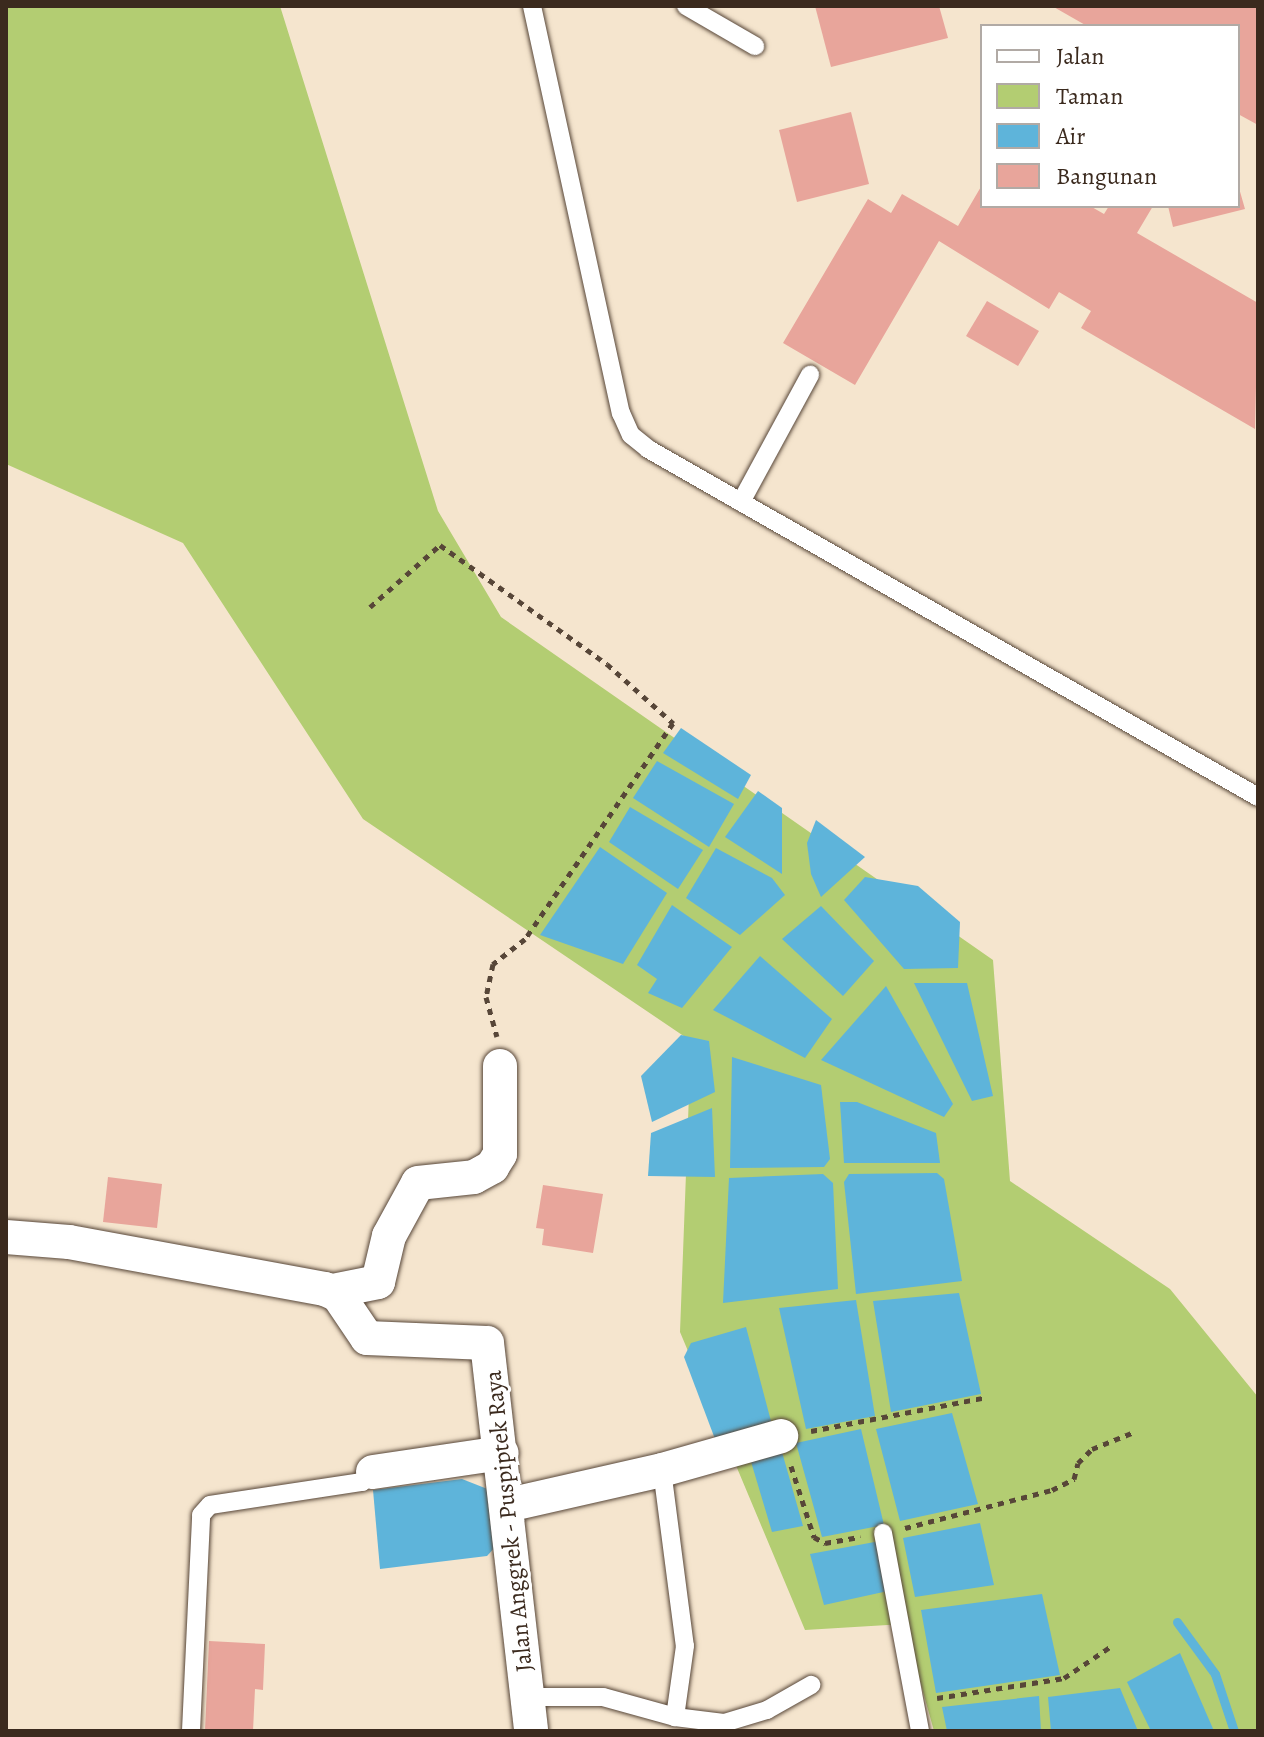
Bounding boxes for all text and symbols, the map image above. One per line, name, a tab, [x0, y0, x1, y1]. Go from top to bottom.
legend	[980, 24, 1240, 208]
text: Jalan	[1056, 40, 1105, 72]
text: Taman	[1056, 80, 1123, 112]
text: Air	[1056, 120, 1086, 152]
text: Bangunan	[1056, 160, 1157, 192]
street label: Jalan Anggrek - Puspiptek Raya	[479, 1368, 539, 1674]

